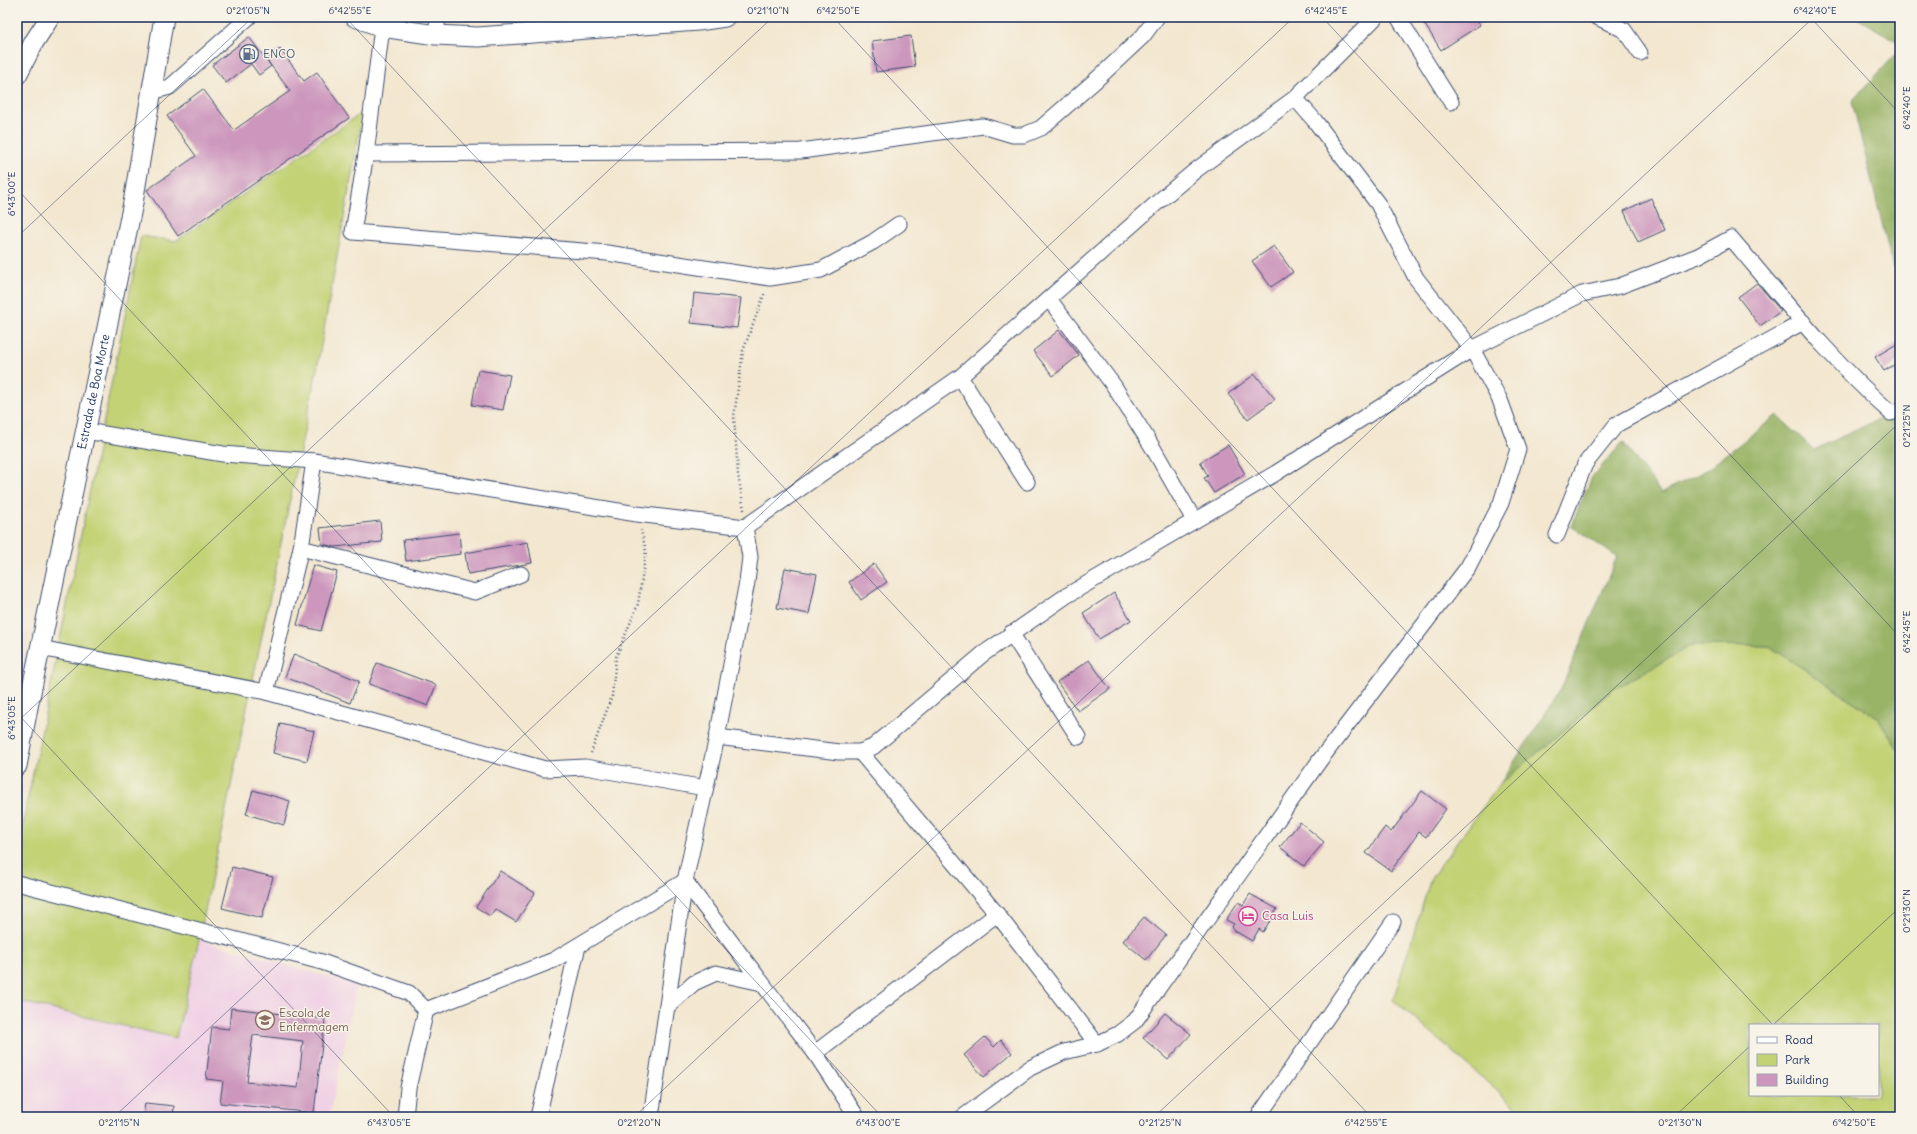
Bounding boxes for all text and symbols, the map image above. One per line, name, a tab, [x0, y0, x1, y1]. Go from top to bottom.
text: 0°21'05"N	[226, 4, 270, 17]
text: 6°42'55"E	[329, 4, 372, 17]
text: 0°21'10"N	[747, 4, 789, 17]
text: 6°42'50"E	[816, 4, 860, 17]
text: 6°42'45"E	[1305, 4, 1347, 17]
text: 6°42'40"E	[1793, 4, 1837, 17]
fuel station icon: ENCO	[238, 43, 260, 65]
place label: ENCO	[263, 46, 295, 61]
text: 6°42'40"E	[1900, 86, 1913, 130]
text: 6°43'00"E	[5, 172, 18, 216]
street label: Estrada de Boa Morte	[74, 333, 112, 451]
text: 0°21'25"N	[1900, 405, 1913, 447]
text: 6°42'45"E	[1900, 611, 1913, 653]
text: 6°43'05"E	[5, 696, 18, 740]
text: 0°21'30"N	[1900, 889, 1913, 933]
hotel icon: Casa Luis	[1237, 905, 1259, 927]
place label: Casa Luis	[1262, 908, 1313, 923]
place label: Escola de Enfermagem	[279, 1005, 349, 1034]
school or university icon: Escola de Enfermagem	[254, 1009, 276, 1031]
legend	[1749, 1024, 1879, 1096]
text: Road	[1785, 1032, 1813, 1047]
text: Park	[1785, 1052, 1810, 1067]
text: Building	[1785, 1072, 1829, 1087]
text: 0°21'15"N	[98, 1116, 140, 1129]
text: 6°43'05"E	[367, 1116, 411, 1129]
text: 0°21'20"N	[617, 1116, 661, 1129]
text: 6°43'00"E	[856, 1116, 900, 1129]
text: 0°21'25"N	[1139, 1116, 1181, 1129]
text: 6°42'55"E	[1345, 1116, 1388, 1129]
text: 0°21'30"N	[1658, 1116, 1702, 1129]
text: 6°42'50"E	[1832, 1116, 1876, 1129]

